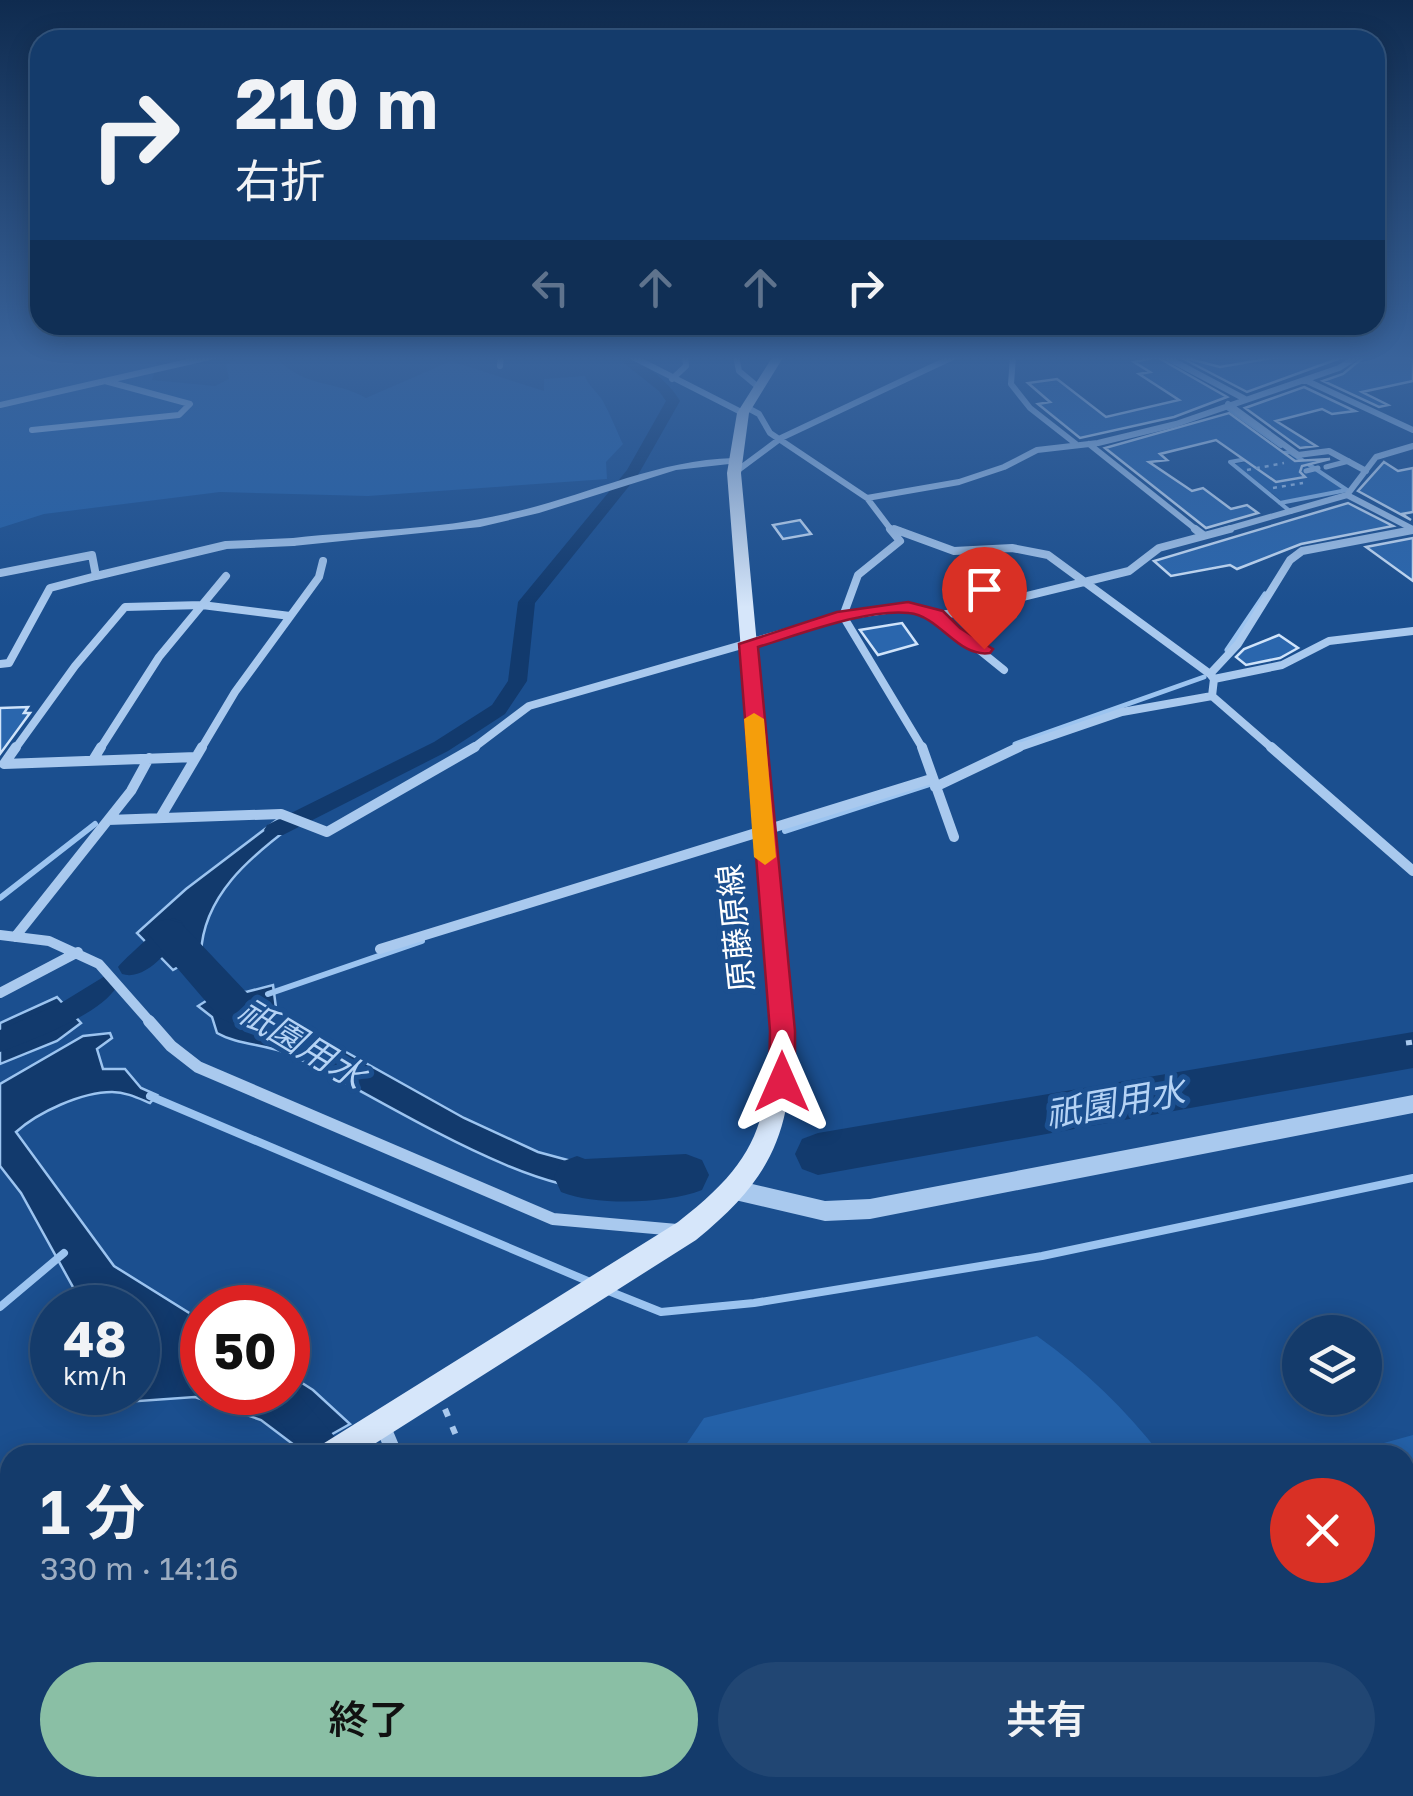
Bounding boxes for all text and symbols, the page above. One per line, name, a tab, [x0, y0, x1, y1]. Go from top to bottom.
text: 210 m	[235, 60, 438, 144]
icon: right	[70, 70, 200, 200]
text: 右折	[235, 153, 325, 207]
icon: left	[523, 260, 578, 315]
icon: ahead	[628, 260, 683, 315]
icon: ahead	[733, 260, 788, 315]
icon: right	[838, 260, 893, 315]
pin	[942, 547, 1027, 650]
icon: arrive	[957, 562, 1012, 617]
street label: 原藤原線	[709, 862, 761, 994]
water label: 祇園用水	[231, 989, 376, 1099]
position arrow	[730, 1030, 834, 1134]
water label: 祇園用水	[1042, 1068, 1192, 1135]
speed limit sign: 50	[180, 1285, 310, 1415]
text: 48	[63, 1308, 127, 1368]
map controls	[1282, 1315, 1382, 1415]
button: layers	[1282, 1315, 1382, 1415]
text: km/h	[63, 1360, 127, 1391]
text: 1 分	[40, 1475, 145, 1547]
button: close	[1270, 1478, 1375, 1583]
text: 330 m · 14:16	[40, 1549, 239, 1587]
button: 終了	[40, 1662, 698, 1777]
button: 共有	[718, 1662, 1375, 1777]

